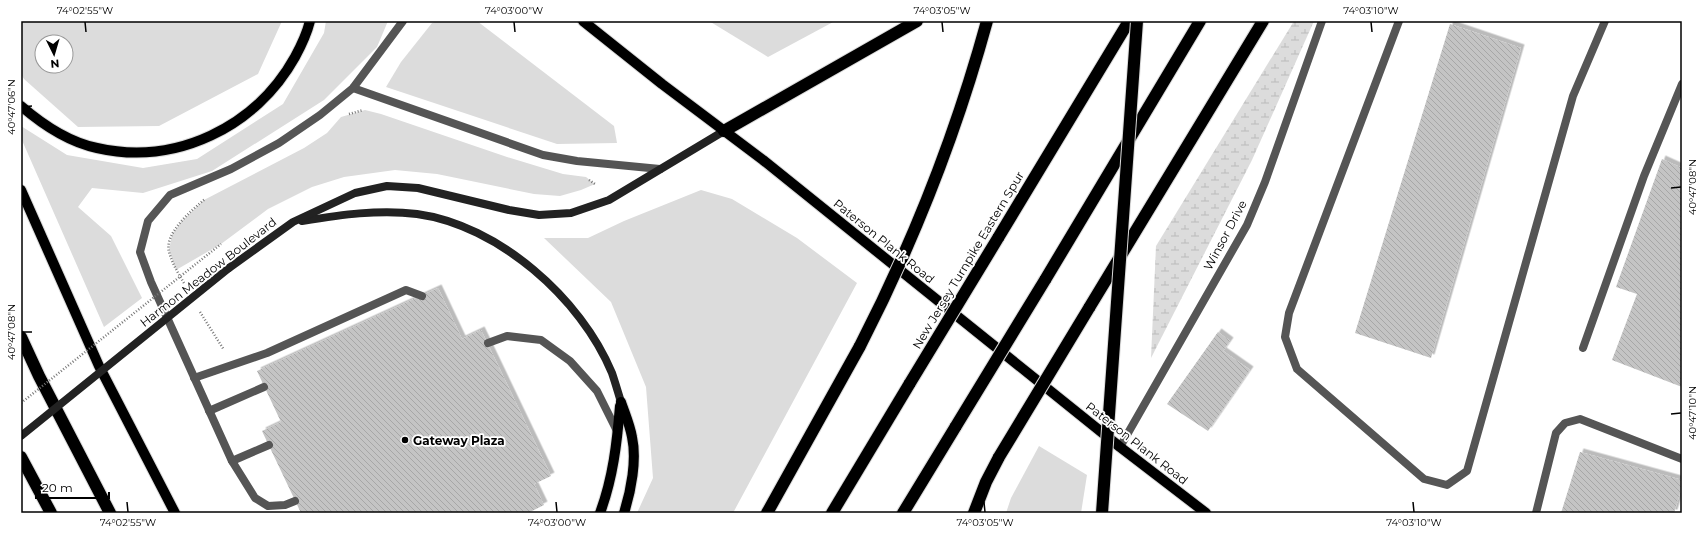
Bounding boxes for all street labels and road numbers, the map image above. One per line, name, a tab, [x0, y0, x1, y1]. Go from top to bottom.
street label: New Jersey Turnpike Eastern Spur	[909, 168, 1027, 352]
street label: Paterson Plank Road	[830, 196, 938, 286]
street label: Winsor Drive	[1200, 197, 1250, 273]
street label: Harmon Meadow Boulevard	[137, 214, 279, 330]
street label: Paterson Plank Road	[1083, 398, 1191, 488]

